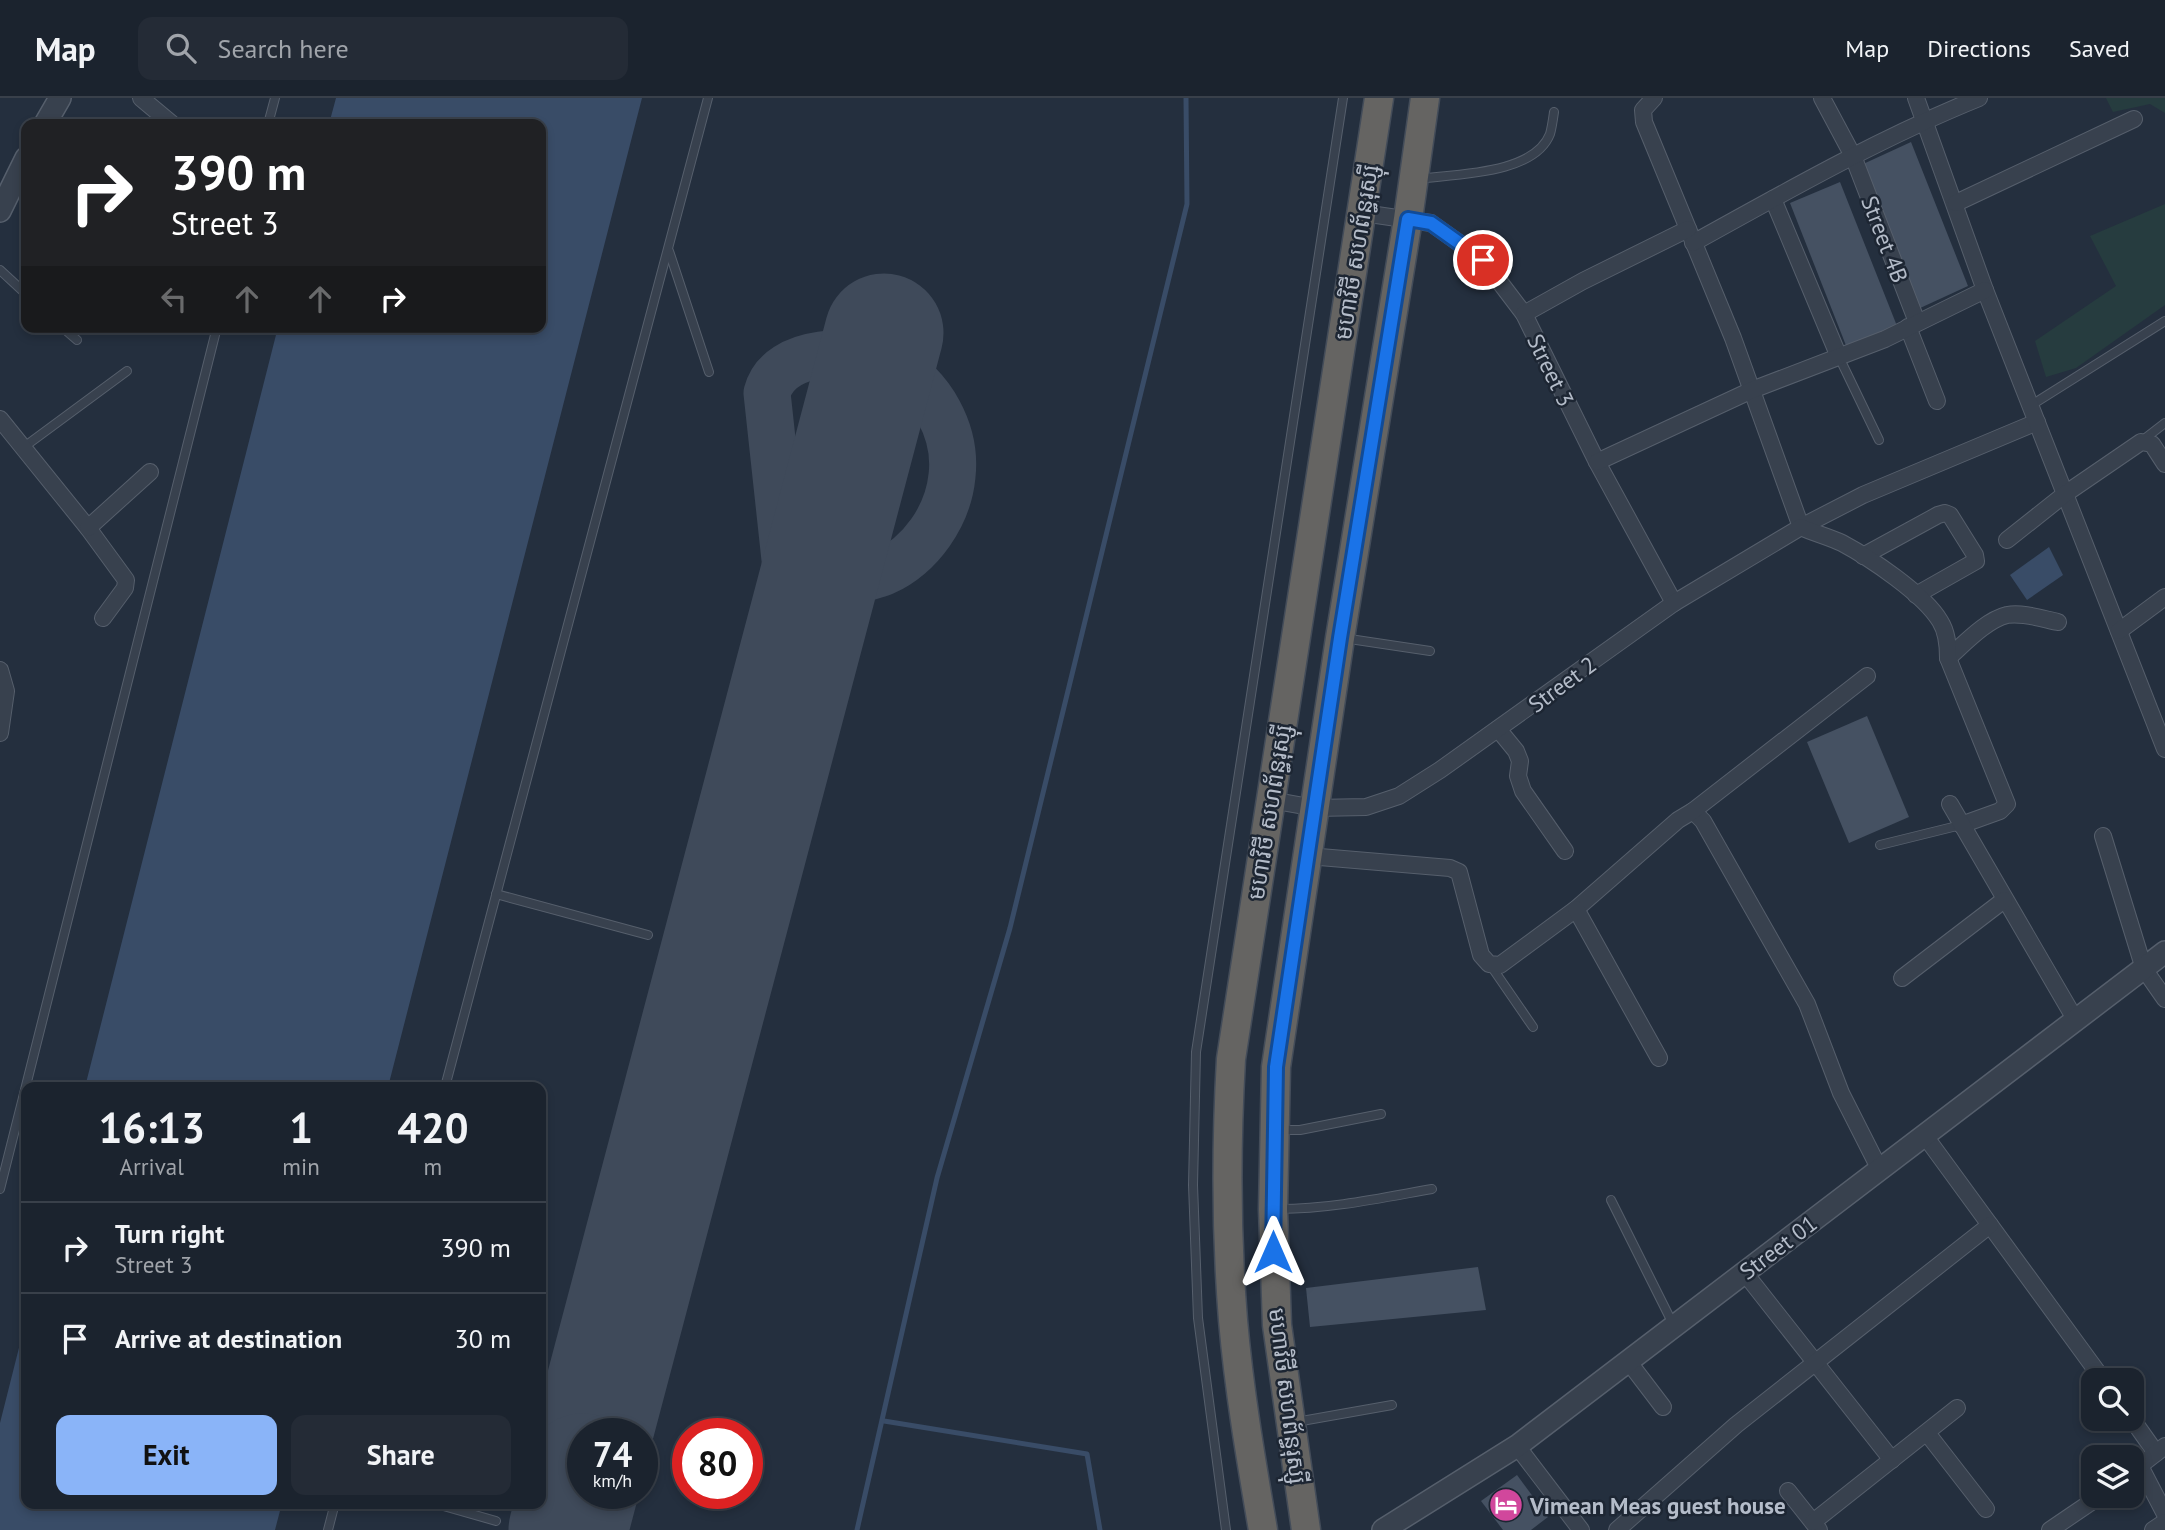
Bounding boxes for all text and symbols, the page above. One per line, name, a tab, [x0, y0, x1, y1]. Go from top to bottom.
search box	[138, 17, 628, 80]
text: Map	[35, 27, 96, 70]
icon: search	[162, 29, 200, 67]
text: Search here	[218, 32, 349, 65]
text: Map	[1845, 33, 1889, 64]
text: Directions	[1927, 33, 2031, 64]
text: Saved	[2069, 33, 2130, 64]
text: 390 m	[171, 140, 306, 204]
icon: right	[56, 147, 147, 238]
street label: មហាវិថី សហព័ន្ធរុស្ស៊ី	[1328, 162, 1390, 343]
street label: Street 4B	[1855, 191, 1915, 287]
text: Street 3	[171, 202, 279, 244]
pin	[1453, 230, 1513, 290]
icon: arrive	[1464, 241, 1502, 279]
icon: left	[155, 280, 193, 318]
icon: ahead	[228, 280, 266, 318]
icon: ahead	[301, 280, 339, 318]
icon: right	[374, 280, 412, 318]
street label: Street 3	[1521, 329, 1581, 411]
street label: Street 2	[1522, 650, 1602, 718]
street label: មហាវិថី សហព័ន្ធរុស្ស៊ី	[1241, 722, 1303, 903]
text: 16:13	[98, 1100, 205, 1155]
text: 1	[289, 1100, 313, 1155]
text: 420	[397, 1100, 469, 1155]
text: Arrival	[119, 1152, 184, 1181]
text: min	[282, 1152, 320, 1181]
text: m	[424, 1152, 442, 1181]
street label: Street 01	[1733, 1208, 1823, 1286]
position arrow	[1236, 1215, 1310, 1289]
text: Turn right	[115, 1217, 224, 1250]
icon: right	[56, 1229, 94, 1267]
text: 390 m	[440, 1231, 511, 1264]
text: Street 3	[115, 1250, 192, 1279]
street label: មហាវិថី សហព័ន្ធរុស្ស៊ី	[1257, 1306, 1313, 1487]
icon: arrive	[56, 1320, 94, 1358]
text: Arrive at destination	[115, 1322, 342, 1355]
text: 30 m	[455, 1322, 511, 1355]
map controls	[2081, 1368, 2144, 1508]
button: search	[2081, 1368, 2144, 1431]
button: Exit	[56, 1415, 277, 1495]
button: Share	[291, 1415, 511, 1495]
speed limit sign: 80	[672, 1418, 763, 1509]
text: 74	[593, 1431, 632, 1477]
button: layers	[2081, 1445, 2144, 1508]
text: km/h	[593, 1469, 632, 1492]
hotel icon: Vimean Meas guest house	[1487, 1486, 1525, 1524]
place label: Vimean Meas guest house	[1529, 1491, 1786, 1520]

